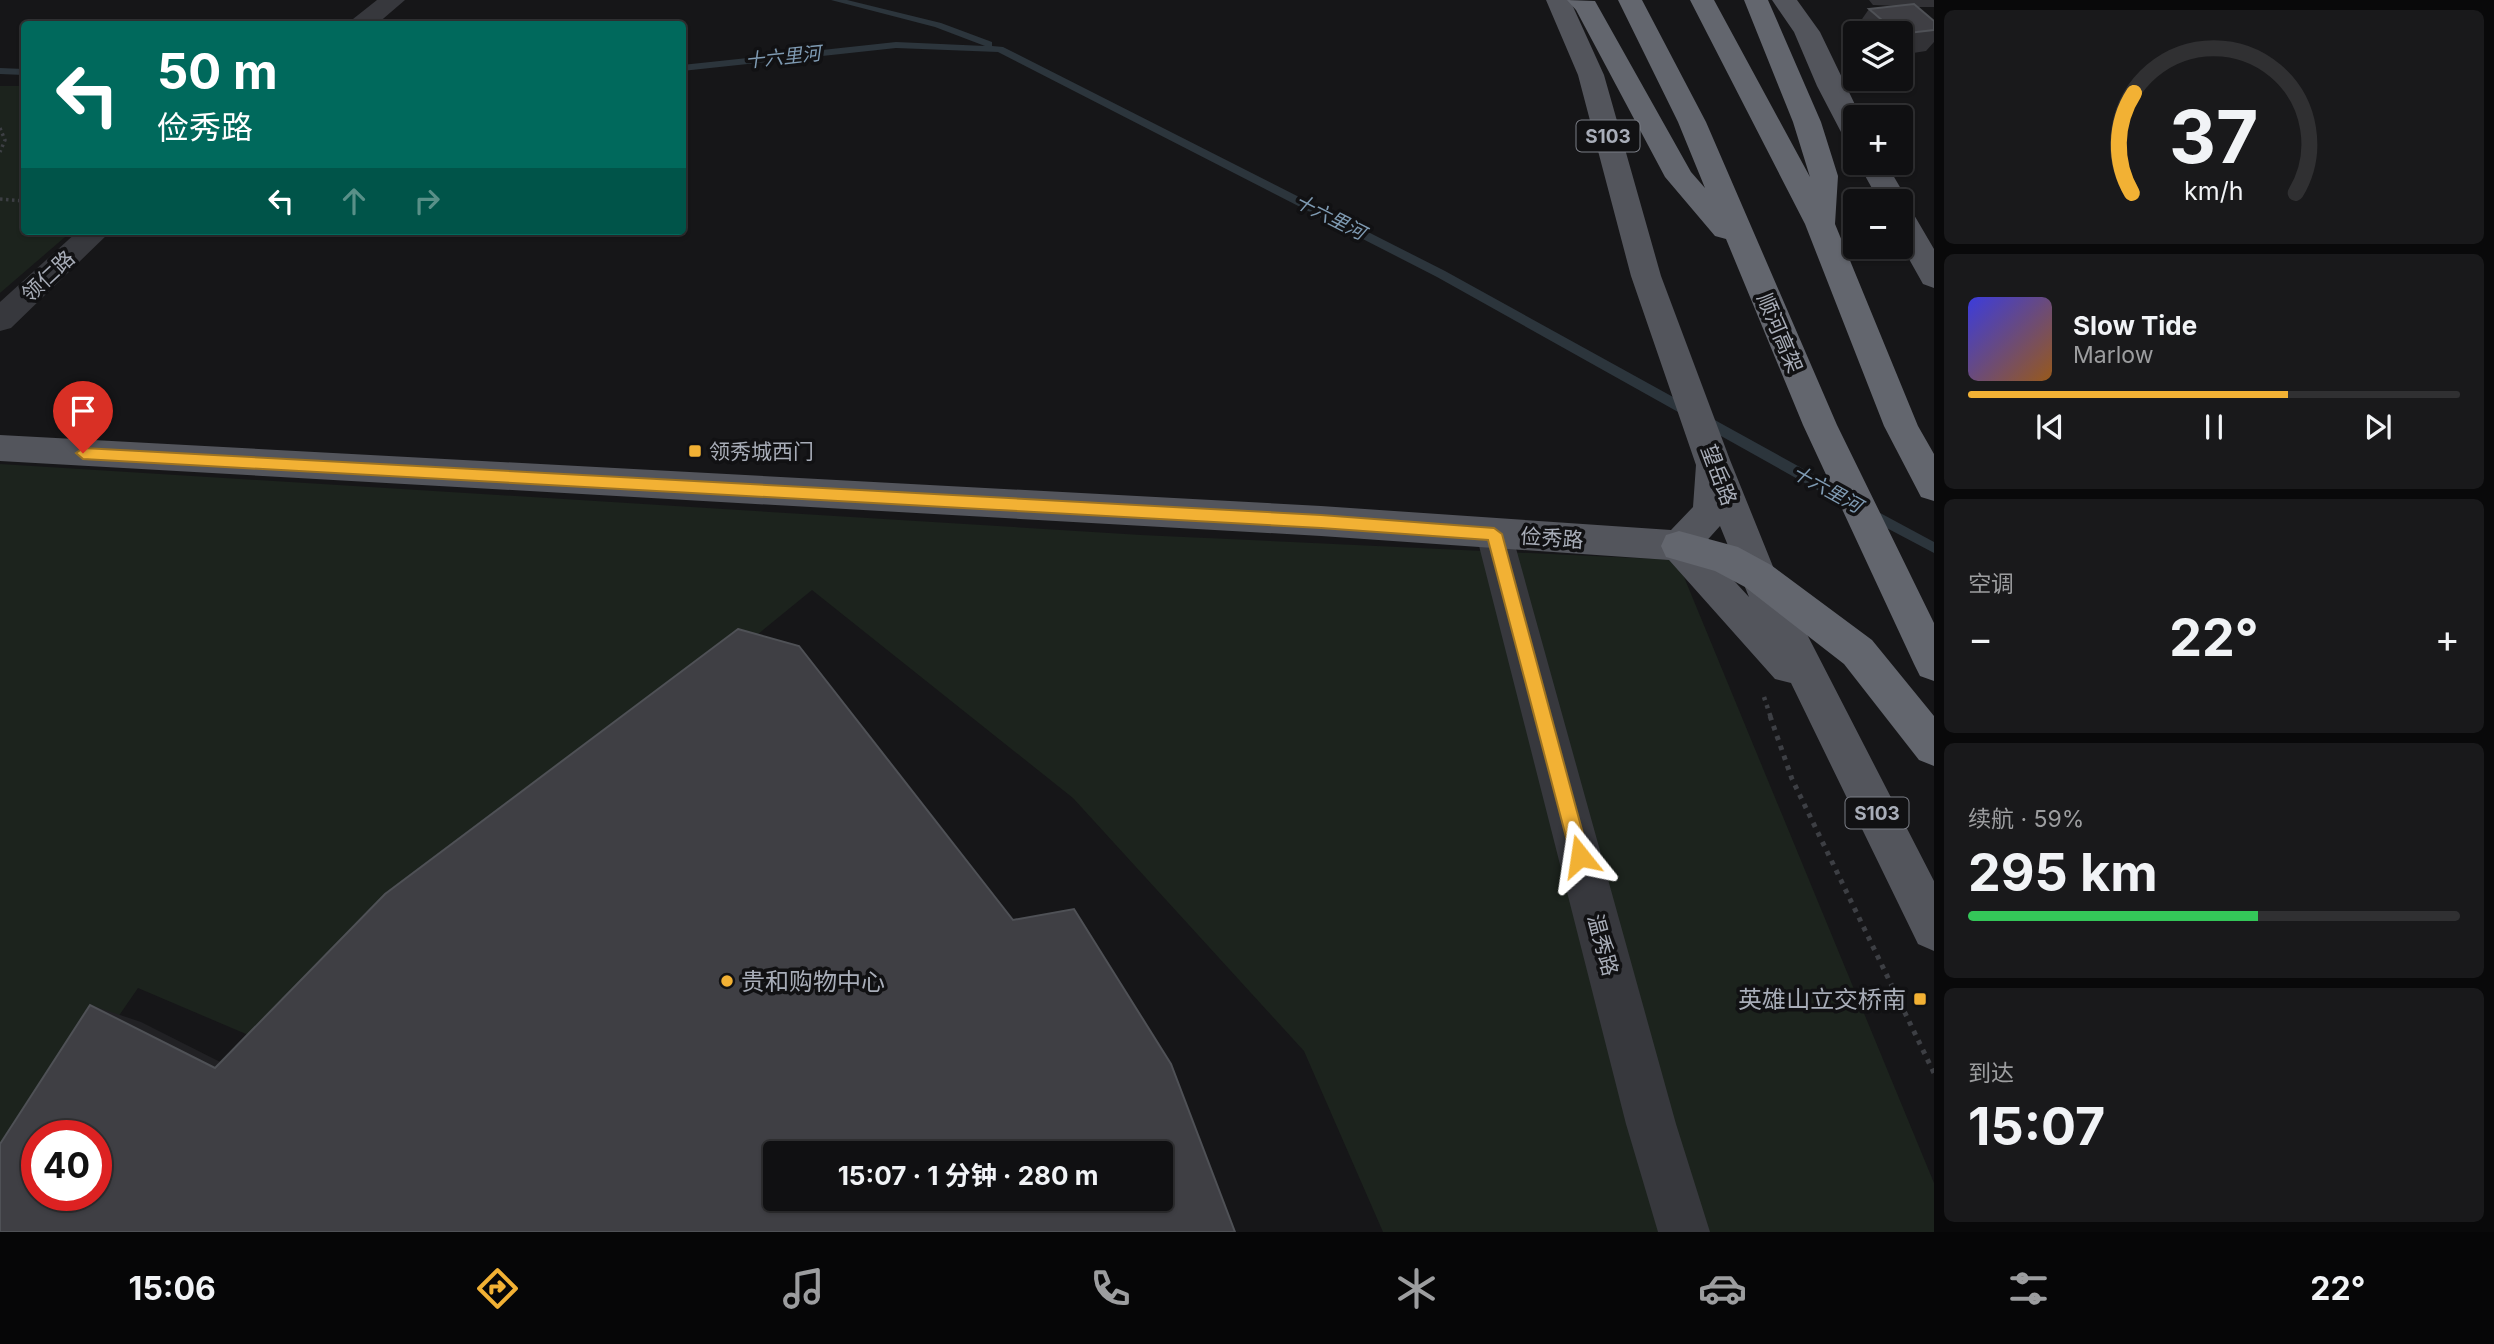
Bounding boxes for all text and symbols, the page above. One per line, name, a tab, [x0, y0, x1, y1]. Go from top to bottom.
map controls	[1843, 21, 1913, 259]
button: layers	[1843, 21, 1913, 91]
water label: 十六里河	[744, 41, 826, 72]
text: 50 m	[157, 42, 278, 101]
icon: left	[42, 49, 133, 140]
text: 37	[2169, 93, 2259, 182]
button: +	[1843, 105, 1913, 175]
text: 俭秀路	[157, 108, 253, 147]
road number: S103	[1576, 120, 1640, 152]
text: km/h	[2184, 176, 2244, 206]
icon: left	[262, 182, 300, 220]
icon: ahead	[335, 182, 373, 220]
icon: right	[408, 182, 446, 220]
water label: 十六里河	[1291, 189, 1373, 246]
button: −	[1843, 189, 1913, 259]
street label: 领仁路	[16, 245, 80, 307]
street label: 顺河高架	[1752, 289, 1808, 377]
text: Slow Tide	[2073, 310, 2197, 341]
text: Marlow	[2073, 341, 2153, 369]
pin	[53, 381, 113, 453]
icon: arrive	[64, 392, 102, 430]
icon: previous	[2031, 408, 2069, 446]
icon: pause	[2195, 408, 2233, 446]
icon: next	[2359, 408, 2397, 446]
place label: 领秀城西门	[709, 439, 814, 464]
street label: 望岳路	[1696, 441, 1742, 509]
marker: 领秀城西门	[687, 443, 703, 459]
water label: 十六里河	[1788, 461, 1869, 519]
street label: 俭秀路	[1520, 523, 1584, 553]
text: 空调	[1968, 570, 2014, 598]
text: 22°	[2169, 606, 2259, 669]
text: −	[1968, 615, 1993, 661]
text: +	[2435, 615, 2460, 661]
road number: S103	[1846, 798, 1909, 828]
text: 续航 · 59%	[1968, 805, 2084, 833]
position arrow	[1543, 819, 1617, 893]
text: 295 km	[1968, 841, 2158, 904]
street label: 温秀路	[1583, 911, 1623, 979]
place label: 贵和购物中心	[741, 967, 885, 996]
marker: 贵和购物中心	[719, 973, 735, 989]
place label: 英雄山立交桥南	[1738, 985, 1906, 1014]
marker: 英雄山立交桥南	[1912, 991, 1928, 1007]
text: 到达	[1968, 1059, 2014, 1087]
text: 15:07	[1968, 1095, 2105, 1158]
speed limit sign: 40	[21, 1120, 112, 1211]
text: 15:07 · 1 分钟 · 280 m	[838, 1160, 1098, 1191]
icon: directions	[473, 1264, 522, 1313]
icon: music	[779, 1264, 828, 1313]
icon: phone	[1086, 1264, 1135, 1313]
icon: climate	[1392, 1264, 1441, 1313]
icon: car	[1698, 1264, 1747, 1313]
icon: filters	[2004, 1264, 2053, 1313]
text: 15:06	[129, 1269, 216, 1308]
text: 22°	[2310, 1269, 2365, 1308]

